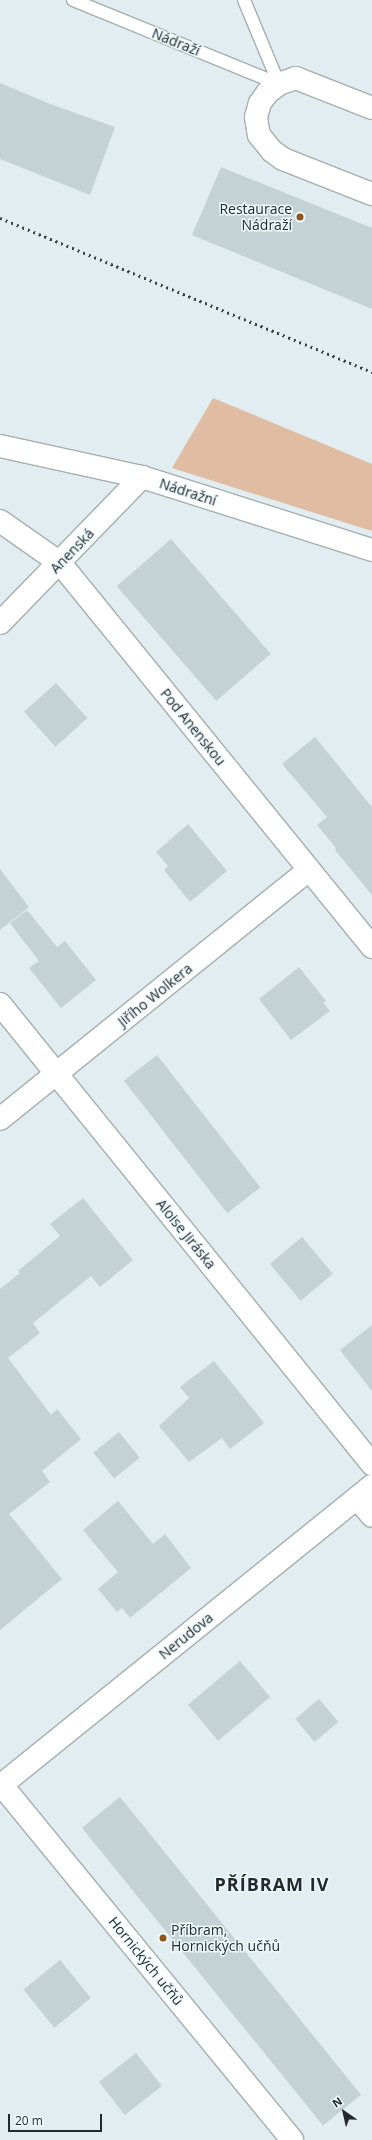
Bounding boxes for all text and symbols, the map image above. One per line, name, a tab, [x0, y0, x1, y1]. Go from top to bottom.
street label: Nádraží	[149, 25, 203, 59]
place label: Restaurace Nádraží	[219, 201, 292, 234]
marker: Restaurace Nádraží	[295, 212, 305, 222]
street label: Nádražní	[157, 475, 219, 509]
street label: Anenská	[47, 525, 97, 577]
street label: Pod Anenskou	[157, 685, 229, 769]
street label: Jiřího Wolkera	[114, 960, 196, 1030]
street label: Aloise Jiráska	[153, 1196, 219, 1272]
street label: Nerudova	[156, 1609, 216, 1663]
district label: PŘÍBRAM IV	[215, 1873, 329, 1895]
street label: Hornických učňů	[105, 1913, 187, 2009]
place label: Příbram, Hornických učňů	[171, 1922, 280, 1954]
marker: Příbram, Hornických učňů	[158, 1933, 168, 1943]
north arrow	[324, 2092, 364, 2132]
text: N	[329, 2093, 345, 2110]
scale bar	[10, 2106, 104, 2132]
text: 20 m	[15, 2112, 43, 2129]

